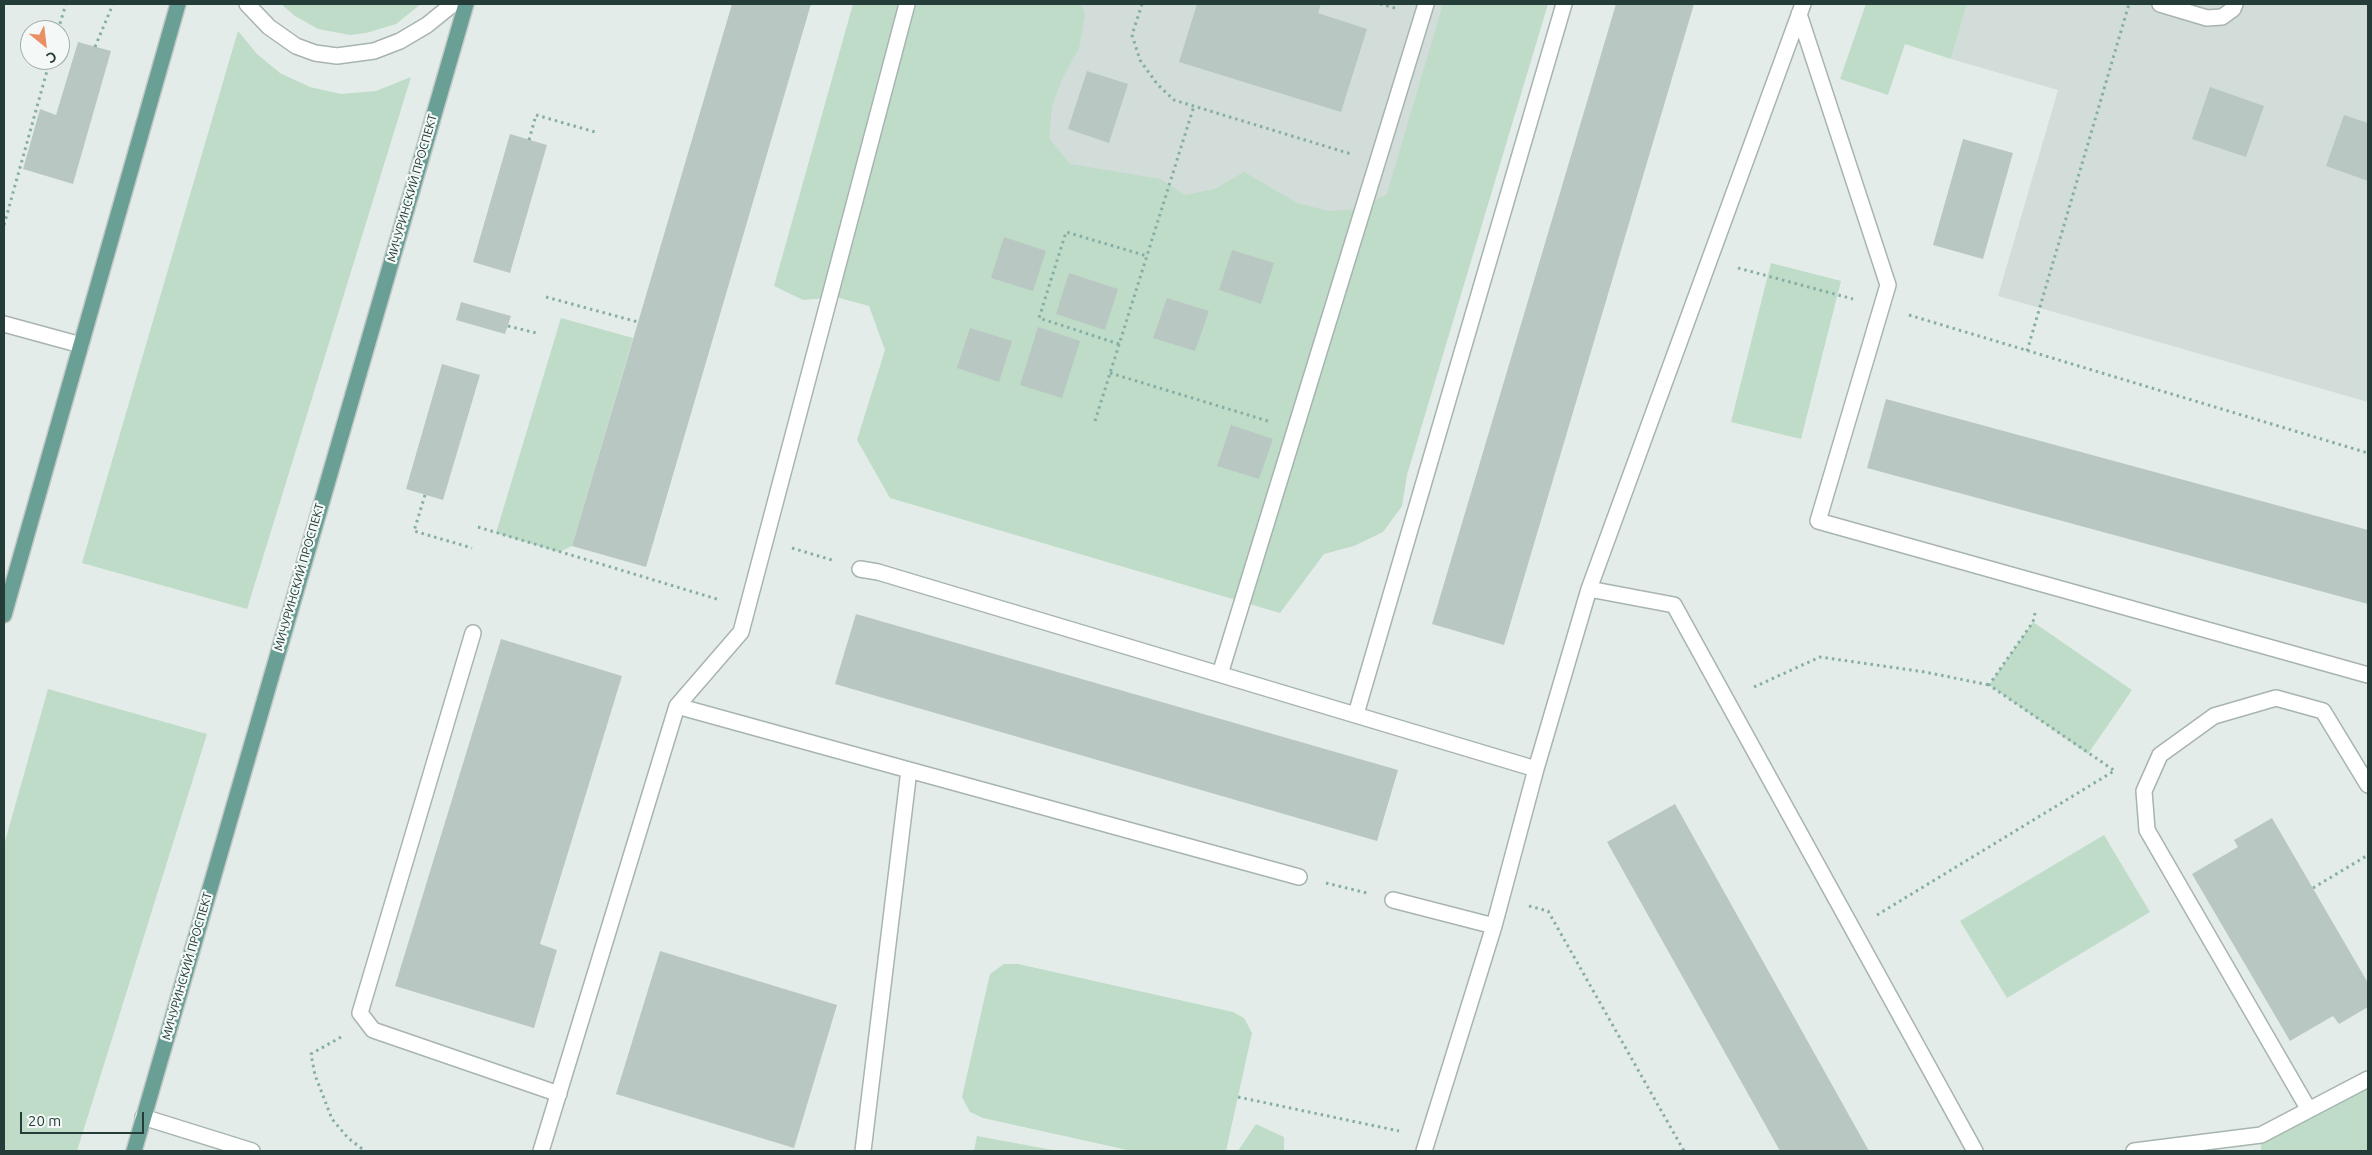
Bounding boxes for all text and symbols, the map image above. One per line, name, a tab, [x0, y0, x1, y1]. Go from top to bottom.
north arrow	[20, 20, 70, 70]
text: С	[44, 48, 60, 66]
street label: МИЧУРИНСКИЙ ПРОСПЕКТ	[384, 112, 440, 264]
street label: МИЧУРИНСКИЙ ПРОСПЕКТ	[271, 501, 327, 653]
street label: МИЧУРИНСКИЙ ПРОСПЕКТ	[159, 890, 215, 1042]
scale bar	[22, 1102, 146, 1134]
text: 20 m	[28, 1112, 61, 1129]

